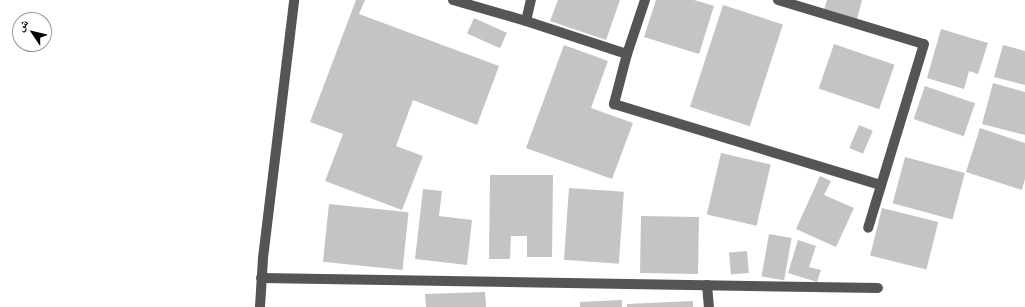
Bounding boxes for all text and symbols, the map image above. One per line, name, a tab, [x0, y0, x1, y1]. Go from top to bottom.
north arrow	[12, 12, 52, 52]
text: ش	[14, 17, 31, 34]

